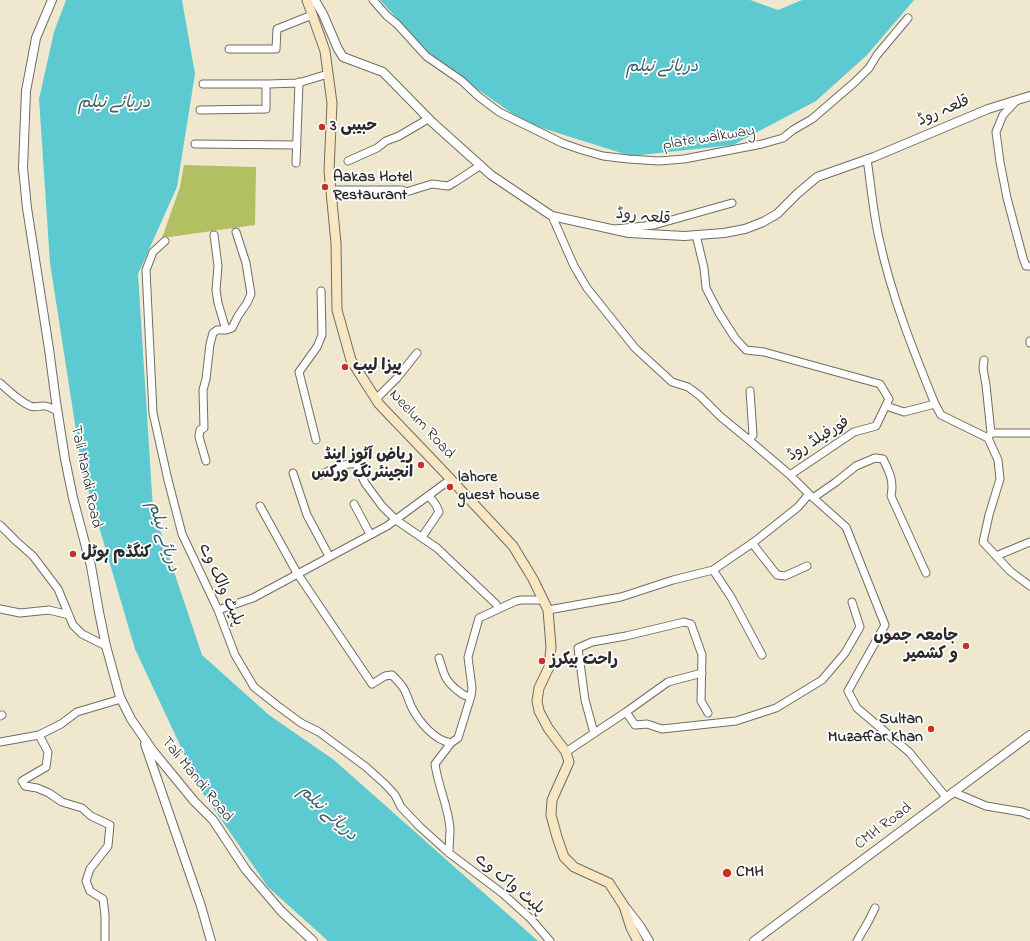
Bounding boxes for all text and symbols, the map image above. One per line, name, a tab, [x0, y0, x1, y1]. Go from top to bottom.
water label: دریائے نیلم	[626, 58, 698, 78]
street label: قلعہ روڈ	[915, 92, 973, 132]
water label: دریائے نیلم	[78, 94, 150, 114]
place label: حبیبی 3	[330, 117, 377, 137]
marker: حبیبی 3	[317, 122, 327, 132]
street label: plate walkway	[662, 122, 756, 156]
place label: Aakas Hotel Restaurant	[333, 168, 412, 206]
marker: Aakas Hotel Restaurant	[320, 182, 330, 192]
street label: قلعہ روڈ	[615, 206, 671, 230]
place label: پیزا لیب	[353, 357, 402, 377]
marker: پیزا لیب	[340, 362, 350, 372]
street label: Neelum Road	[384, 386, 458, 464]
street label: فورفیلڈ روڈ	[784, 413, 854, 467]
street label: Tali Mandi Road	[65, 424, 105, 530]
place label: ریاض آٹوز اینڈ انجینئرنگ ورکس	[311, 446, 413, 484]
marker: ریاض آٹوز اینڈ انجینئرنگ ورکس	[416, 460, 426, 470]
place label: lahore guest house	[458, 468, 539, 506]
marker: lahore guest house	[445, 482, 455, 492]
water label: دریائے نیلم	[142, 499, 182, 575]
street label: پلیٹ والک وے	[193, 541, 247, 629]
place label: کنگڈم ہوٹل	[81, 544, 151, 564]
marker: کنگڈم ہوٹل	[68, 549, 78, 559]
place label: جامعہ جموں و کشمیر	[873, 627, 958, 665]
marker: جامعہ جموں و کشمیر	[961, 641, 971, 651]
place label: راحت بیکرز	[550, 651, 618, 671]
marker: راحت بیکرز	[537, 656, 547, 666]
place label: Sultan Muzaffar Khan	[828, 710, 923, 748]
marker: Sultan Muzaffar Khan	[926, 724, 936, 734]
street label: Tali Mandi Road	[156, 733, 236, 827]
water label: دریائے نیلم	[293, 782, 361, 846]
street label: CMH Road	[852, 799, 916, 855]
street label: پلیٹ واک وے	[470, 850, 548, 920]
place label: CMH	[736, 863, 764, 883]
marker: CMH	[721, 867, 733, 879]

